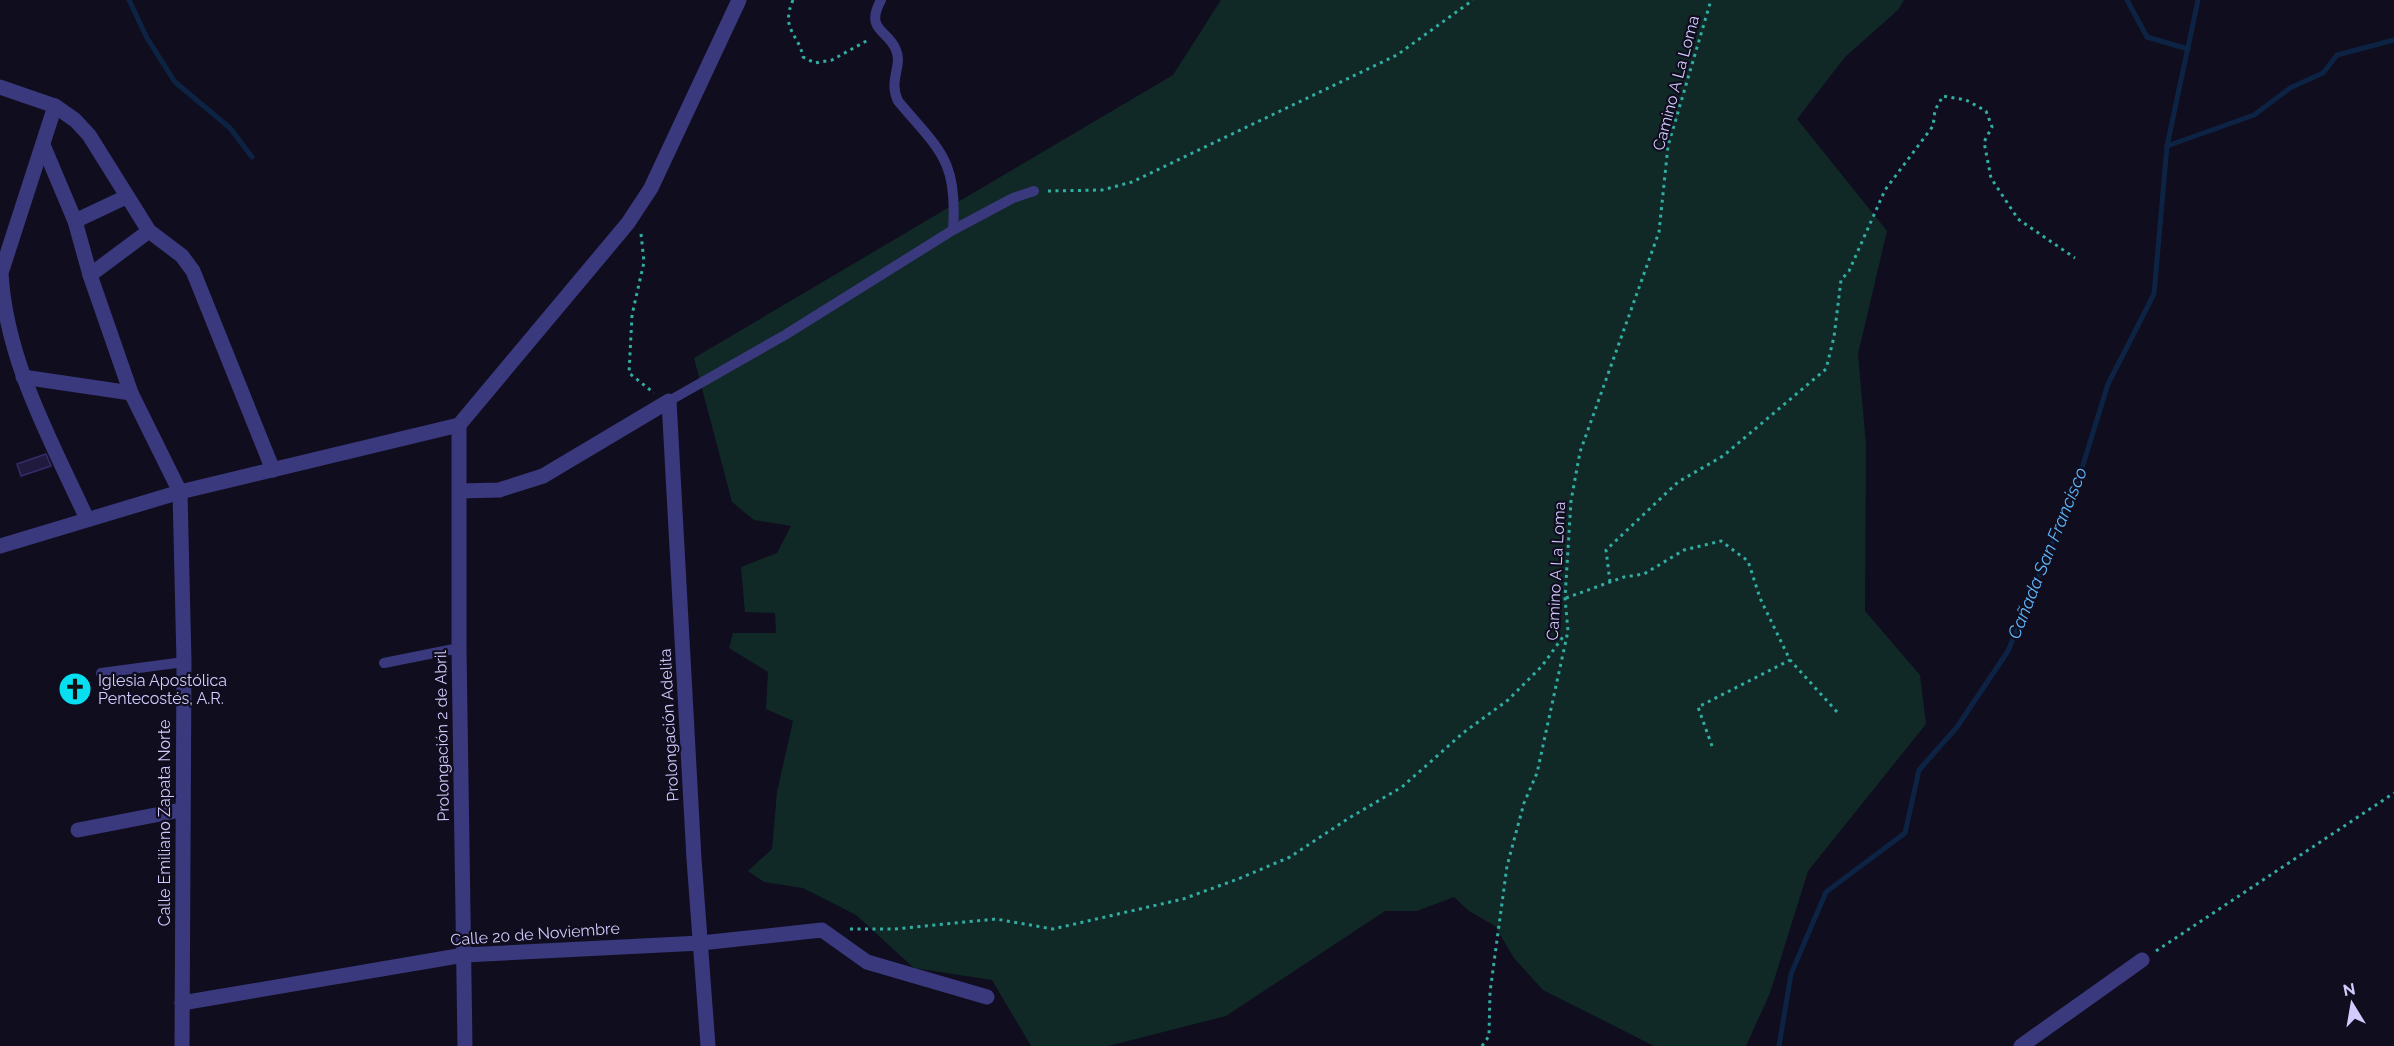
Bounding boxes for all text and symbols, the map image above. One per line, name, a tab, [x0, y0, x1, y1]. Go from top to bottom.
street label: Camino A La Loma	[1649, 13, 1703, 153]
water label: Cañada San Francisco	[2003, 464, 2091, 642]
street label: Camino A La Loma	[1543, 501, 1569, 641]
street label: Prolongación Adelita	[656, 648, 682, 802]
street label: Prolongación 2 de Abril	[431, 650, 453, 822]
church icon: Iglesia Apostólica Pentecostés, A.R.	[57, 671, 93, 707]
place label: Iglesia Apostólica Pentecostés, A.R.	[98, 671, 227, 708]
street label: Calle Emiliano Zapata Norte	[155, 720, 174, 926]
street label: Calle 20 de Noviembre	[450, 919, 620, 949]
north arrow	[2322, 974, 2382, 1034]
text: N	[2341, 979, 2357, 1000]

